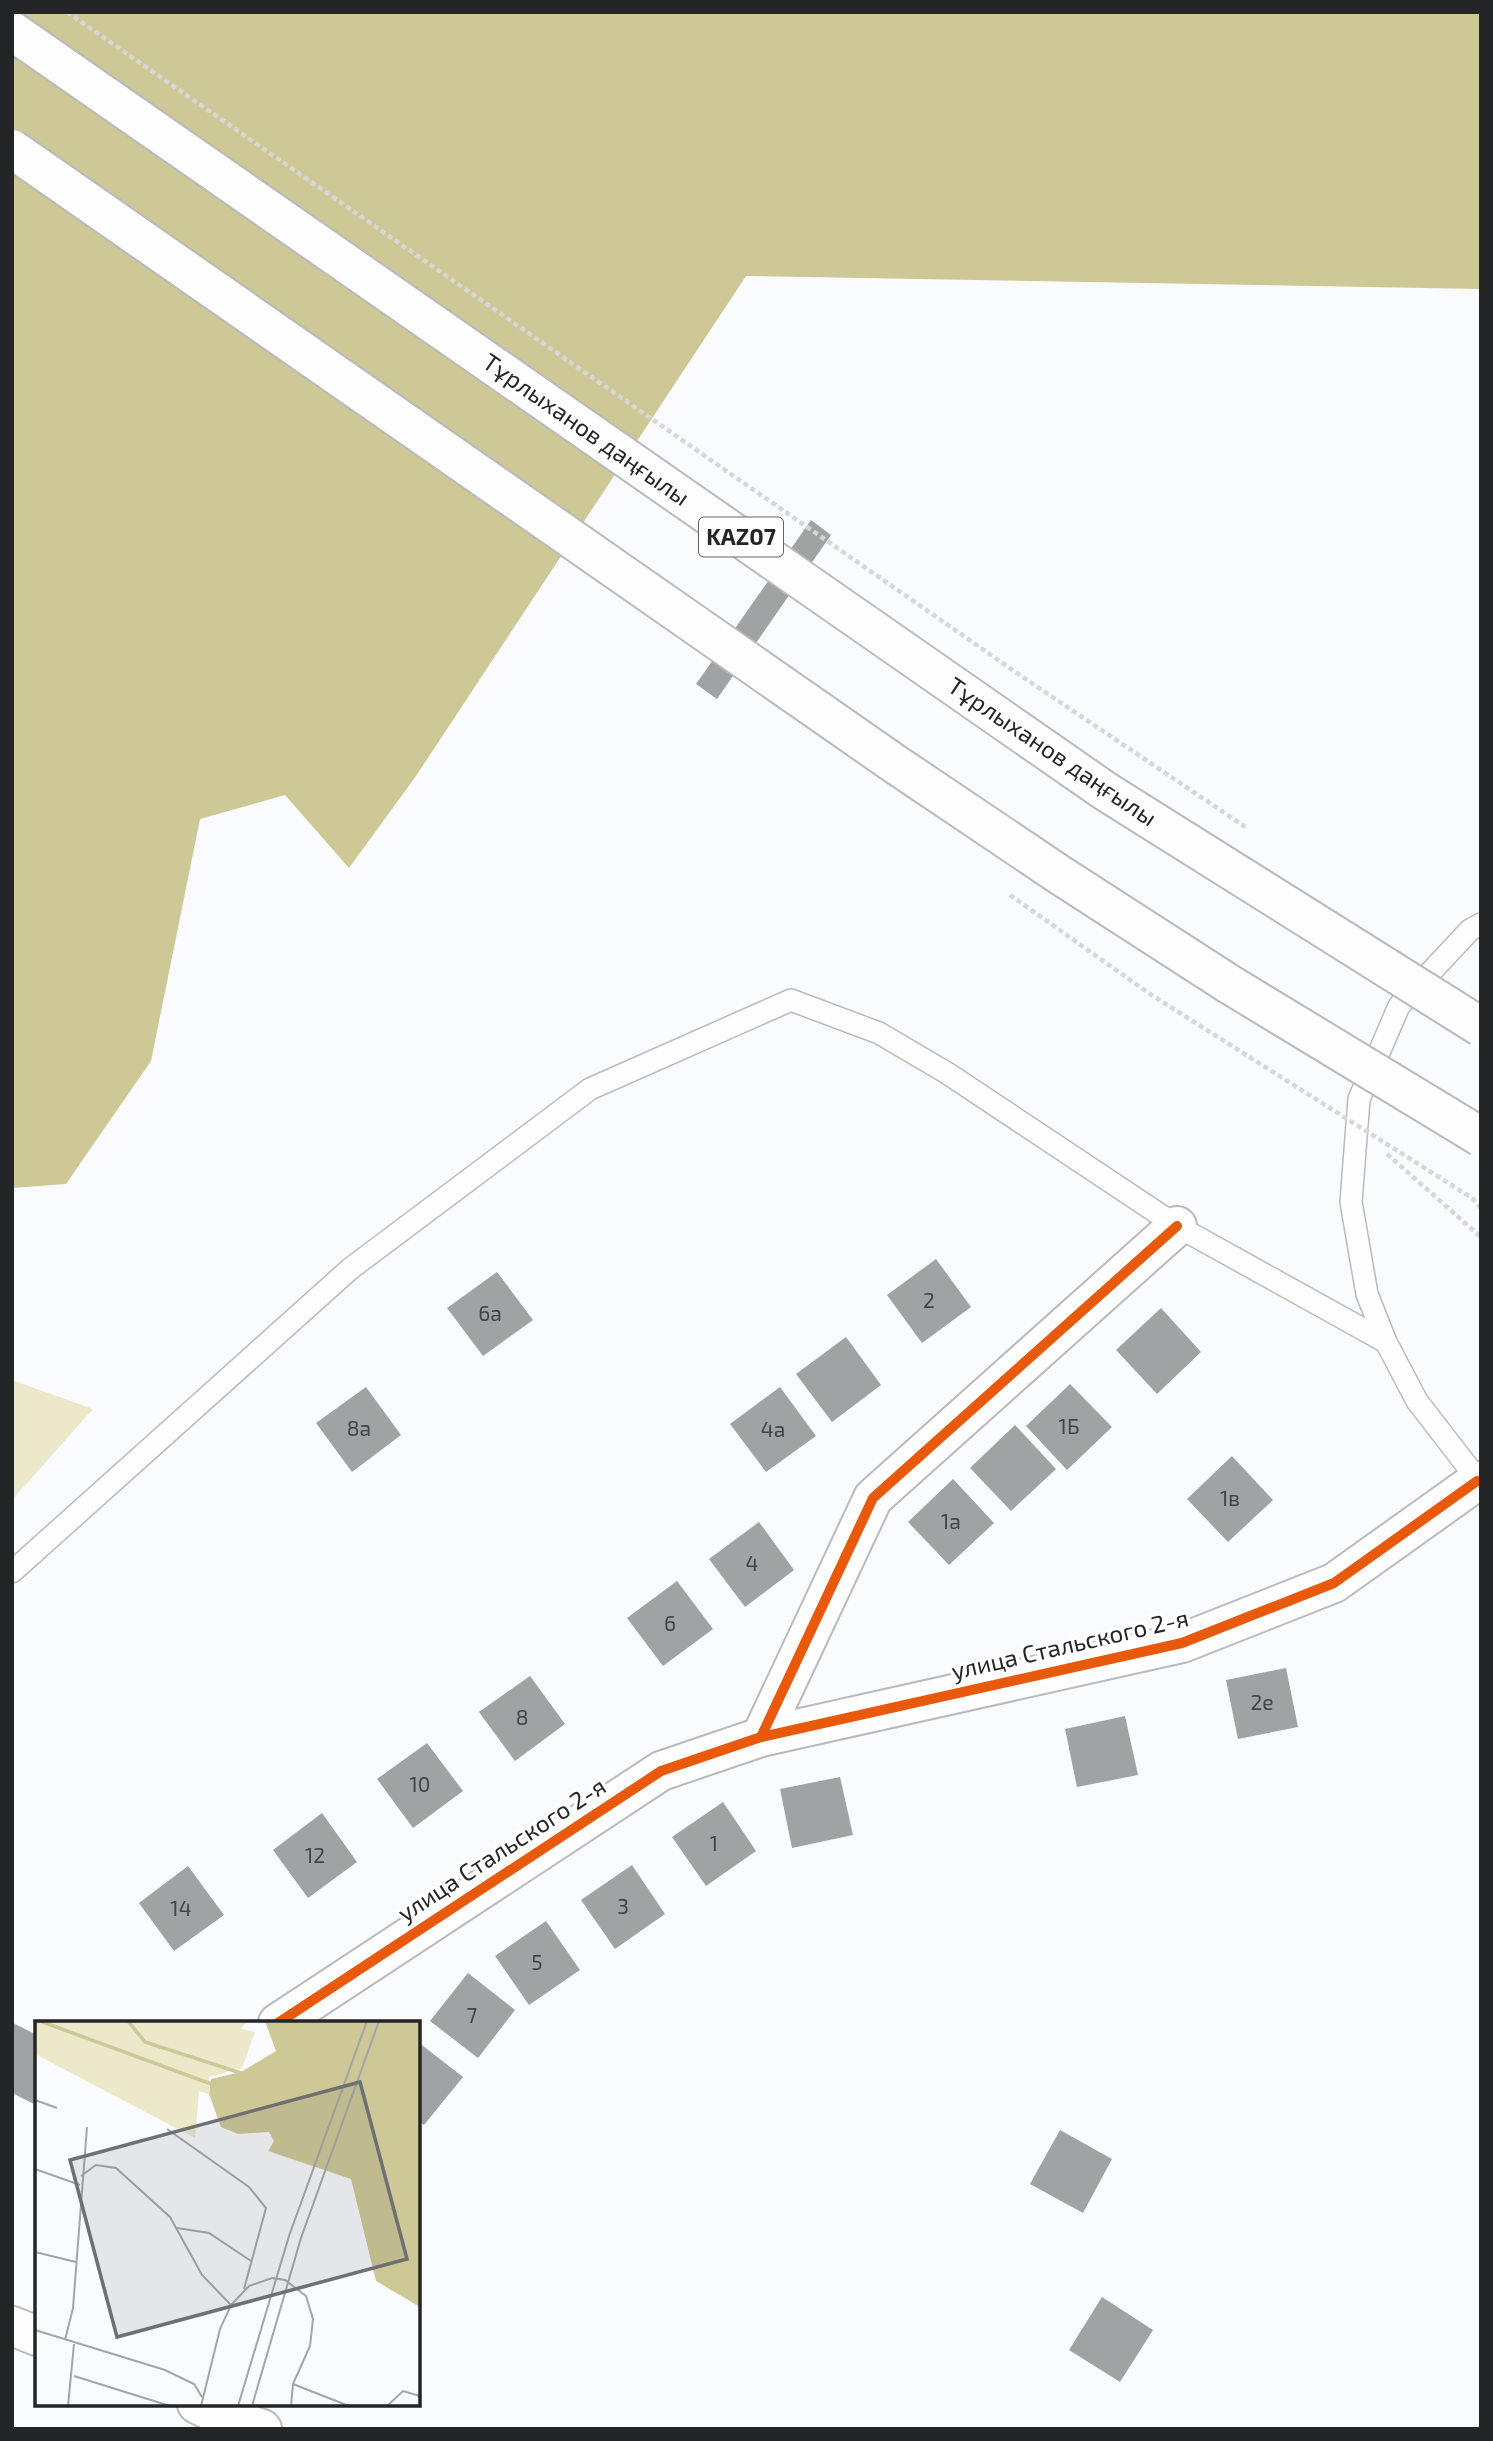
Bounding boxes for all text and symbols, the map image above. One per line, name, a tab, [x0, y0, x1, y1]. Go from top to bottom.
street label: Тұрлыханов даңғылы	[478, 346, 696, 511]
road number: KAZ07	[699, 517, 783, 556]
street label: Тұрлыханов даңғылы	[943, 670, 1163, 831]
house number: 2	[923, 1287, 935, 1312]
house number: 6а	[478, 1300, 502, 1325]
house number: 1Б	[1059, 1413, 1079, 1438]
house number: 8а	[347, 1415, 371, 1440]
house number: 4а	[761, 1416, 785, 1441]
house number: 1в	[1220, 1485, 1240, 1510]
house number: 1а	[941, 1508, 961, 1533]
house number: 4	[746, 1550, 758, 1575]
street label: улица Стальского 2-я	[948, 1602, 1191, 1686]
house number: 6	[664, 1610, 676, 1635]
house number: 2е	[1250, 1689, 1274, 1714]
house number: 8	[516, 1704, 528, 1729]
street label: улица Стальского 2-я	[392, 1771, 611, 1928]
house number: 10	[409, 1771, 431, 1796]
house number: 1	[710, 1830, 718, 1855]
house number: 12	[305, 1842, 325, 1867]
house number: 3	[617, 1893, 629, 1918]
house number: 14	[170, 1895, 192, 1920]
house number: 5	[531, 1949, 543, 1974]
house number: 7	[467, 2002, 478, 2027]
inset map	[35, 2021, 420, 2406]

